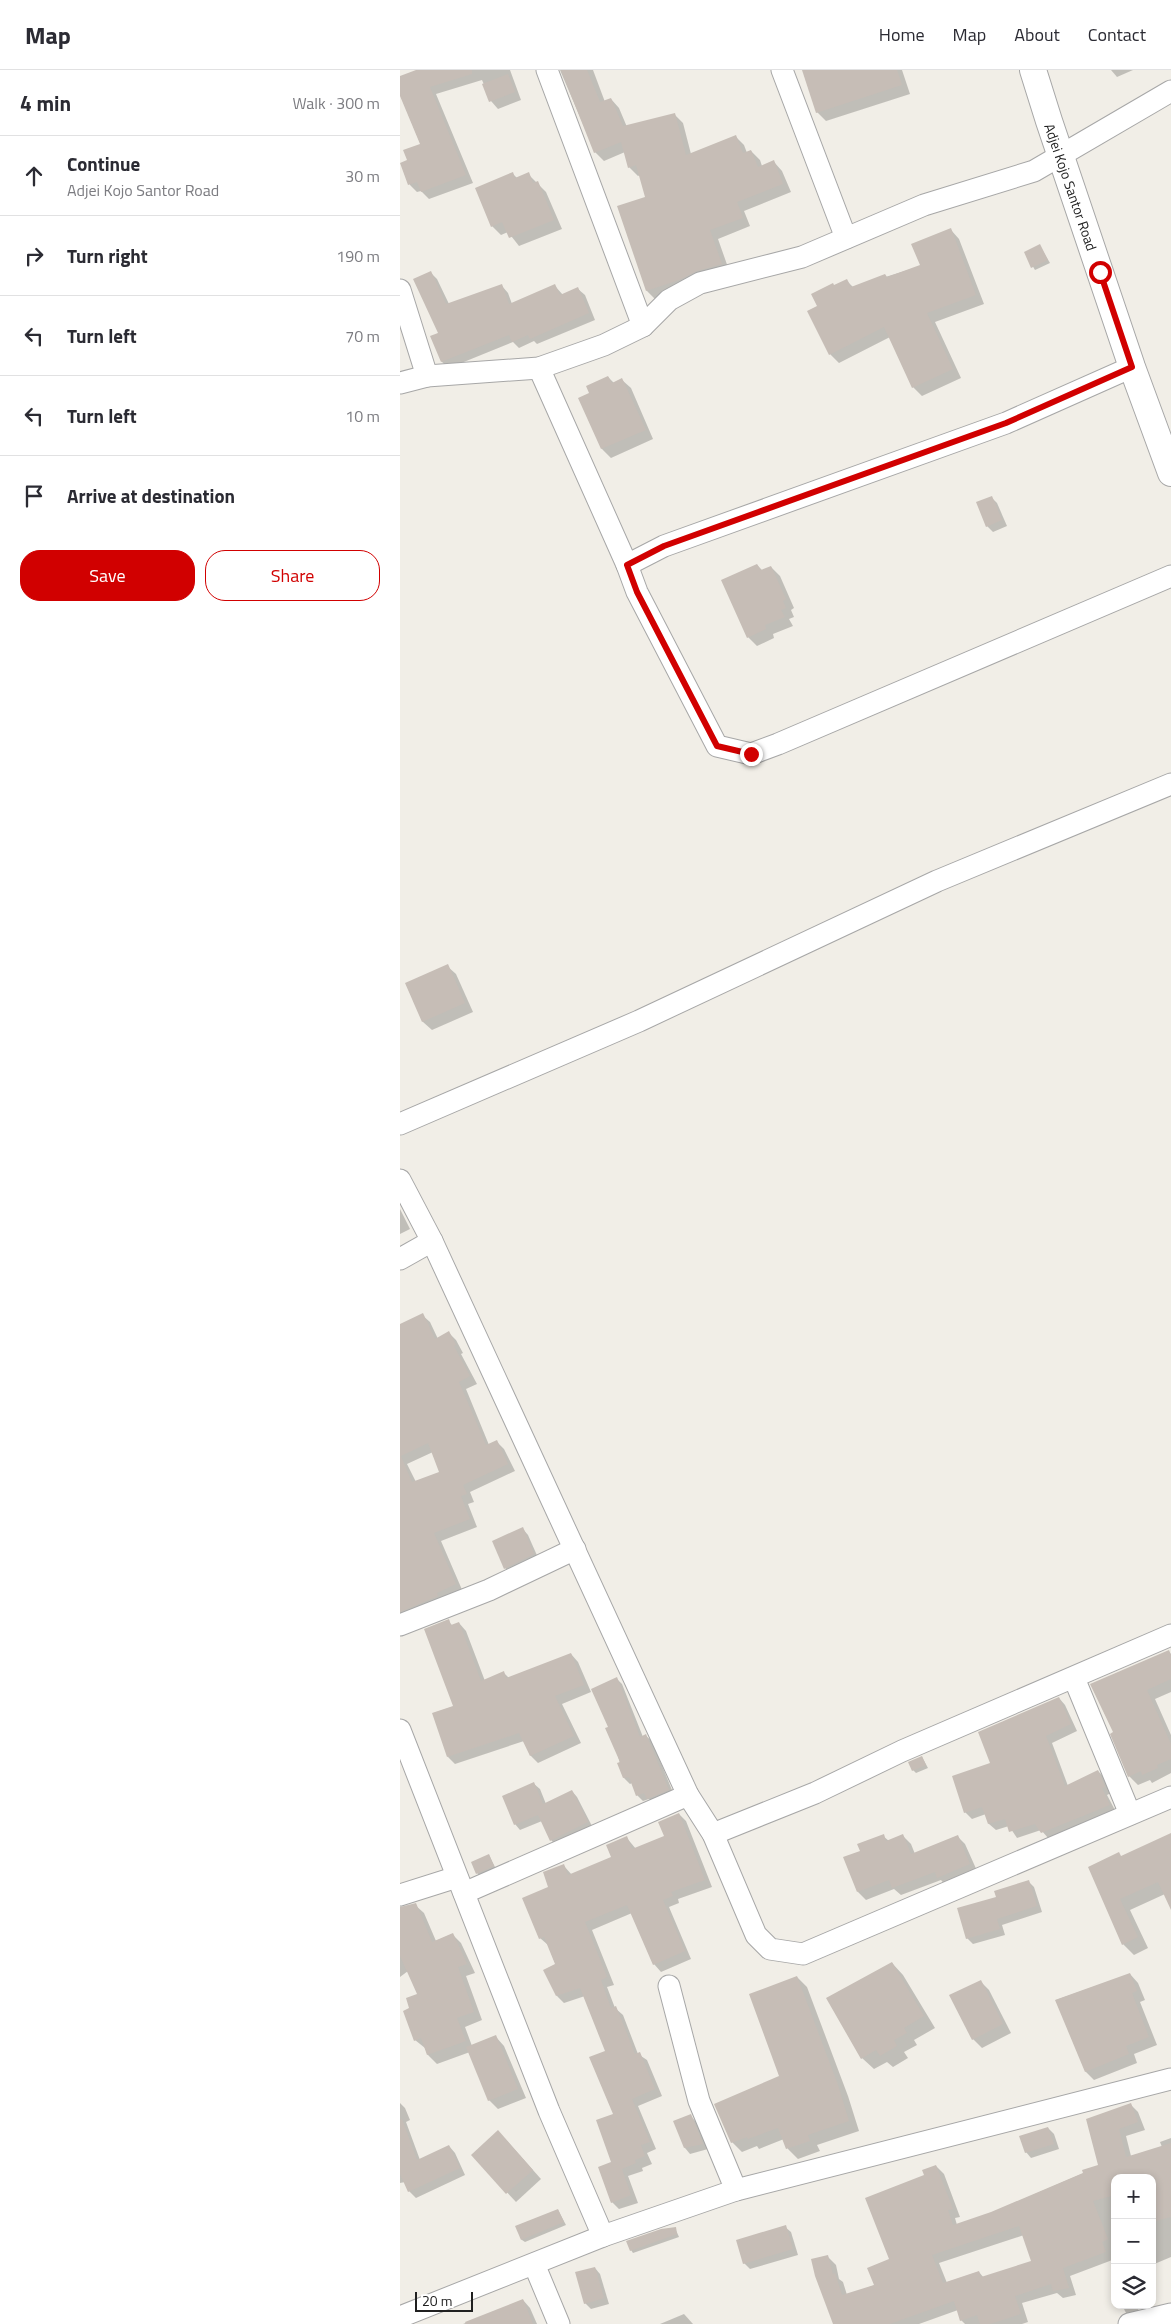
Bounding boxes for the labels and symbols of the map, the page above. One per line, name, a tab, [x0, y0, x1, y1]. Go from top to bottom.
street label: Adjei Kojo Santor Road	[1039, 121, 1103, 253]
route start	[1089, 261, 1112, 284]
route end	[740, 743, 763, 766]
scale bar	[415, 2289, 472, 2312]

